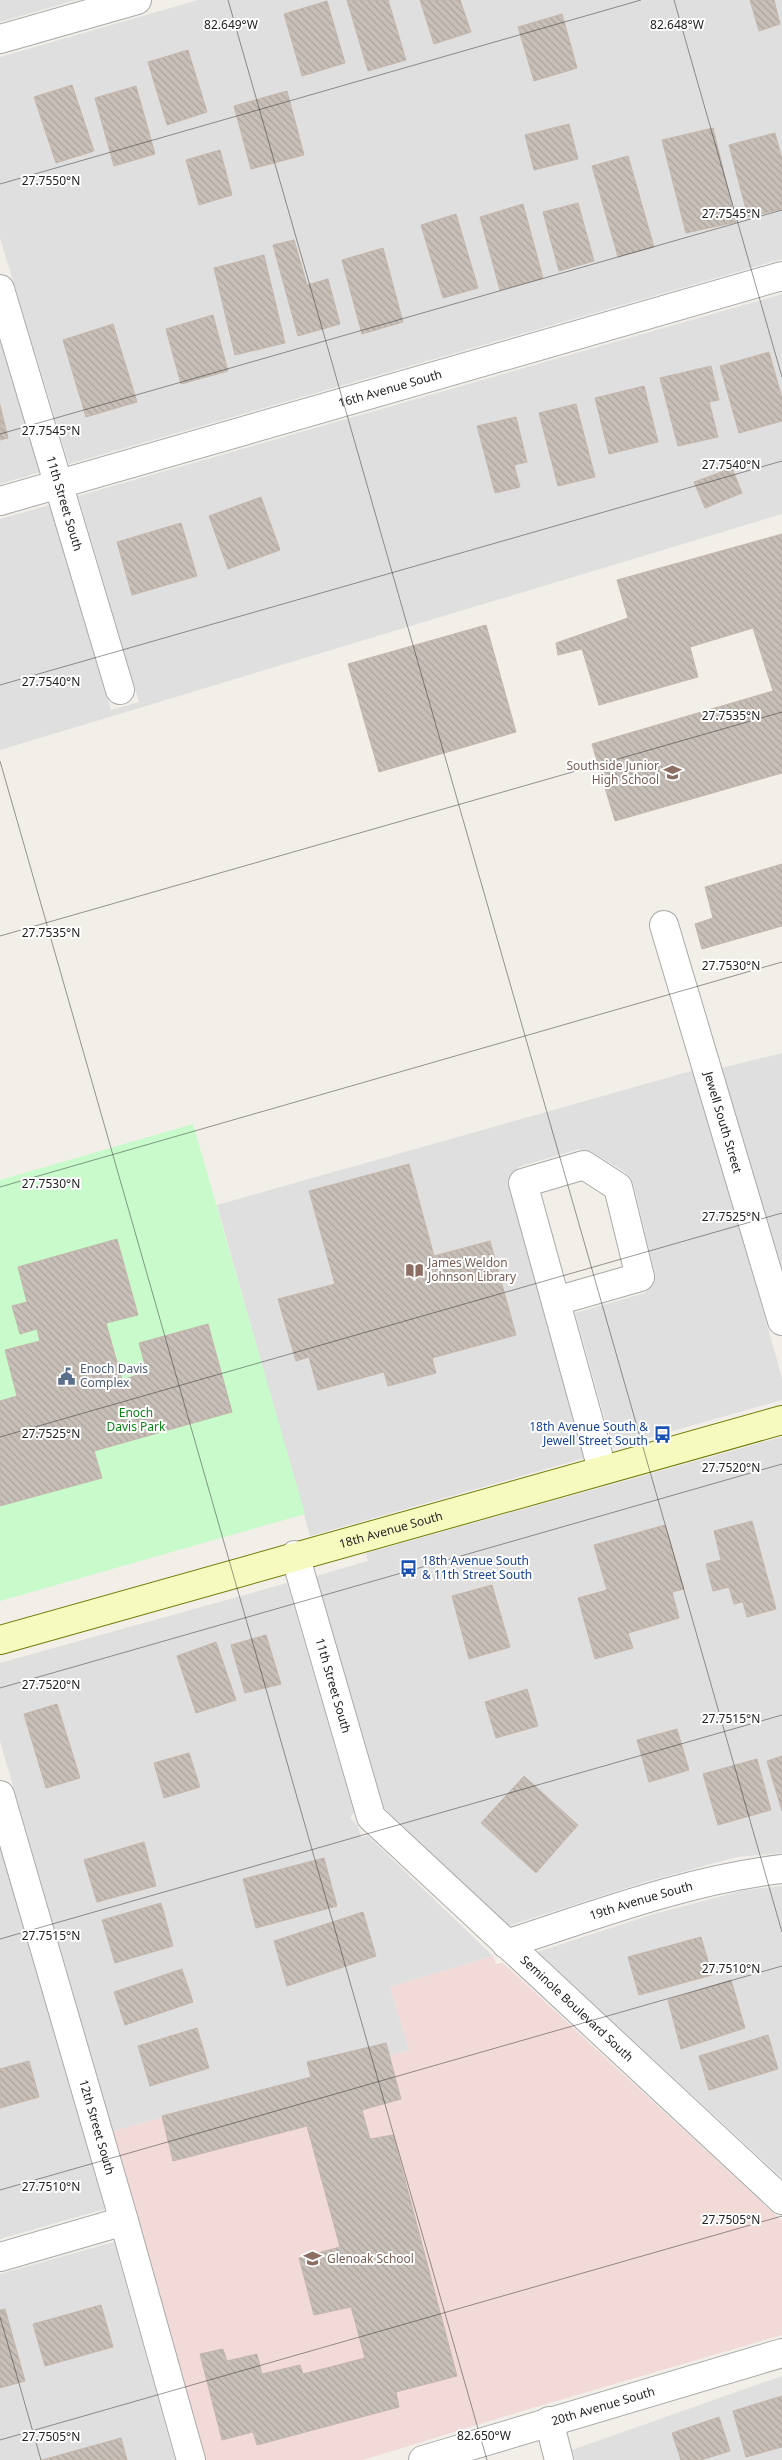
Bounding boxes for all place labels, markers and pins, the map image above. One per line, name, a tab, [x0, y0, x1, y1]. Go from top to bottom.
place label: Southside Junior High School	[566, 757, 659, 788]
school or university icon: Southside Junior High School	[663, 763, 683, 783]
place label: James Weldon Johnson Library	[427, 1254, 517, 1285]
library icon: James Weldon Johnson Library	[404, 1260, 424, 1280]
place label: Enoch Davis Complex	[80, 1360, 148, 1391]
public building icon: Enoch Davis Complex	[56, 1366, 76, 1386]
place label: 18th Avenue South & Jewell Street South	[529, 1418, 648, 1449]
bus stop icon: 18th Avenue South & Jewell Street South	[652, 1424, 672, 1444]
place label: 18th Avenue South & 11th Street South	[422, 1552, 532, 1583]
bus stop icon: 18th Avenue South & 11th Street South	[398, 1558, 418, 1578]
school or university icon: Glenoak School	[303, 2249, 323, 2269]
place label: Glenoak School	[327, 2250, 414, 2267]

